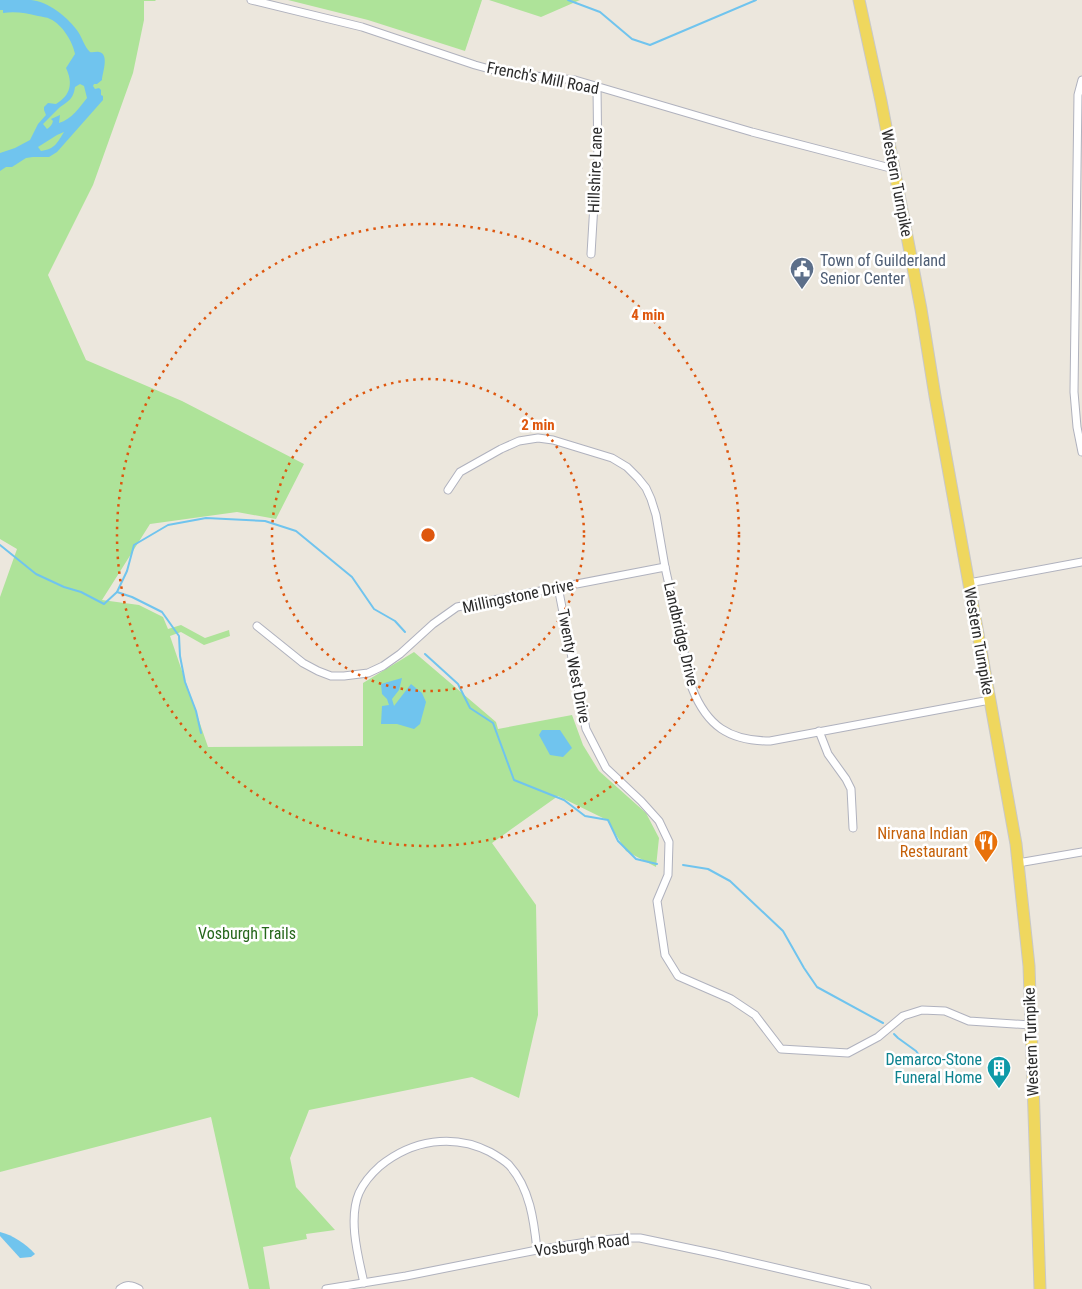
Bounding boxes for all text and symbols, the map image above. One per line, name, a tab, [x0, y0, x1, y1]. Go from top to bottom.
street label: French's Mill Road	[485, 58, 601, 98]
street label: Hillshire Lane	[584, 127, 606, 213]
street label: Western Turnpike	[877, 128, 917, 238]
place label: Town of Guilderland Senior Center	[820, 251, 946, 288]
public building icon: Town of Guilderland Senior Center	[789, 256, 815, 290]
text: 4 min	[631, 306, 665, 324]
text: 2 min	[521, 416, 555, 434]
centre of rings	[419, 526, 437, 544]
street label: Millingstone Drive	[461, 575, 575, 617]
street label: Landbridge Drive	[660, 580, 702, 688]
street label: Western Turnpike	[960, 586, 998, 696]
street label: Twenty West Drive	[554, 607, 594, 725]
place label: Nirvana Indian Restaurant	[877, 824, 968, 861]
restaurant icon: Nirvana Indian Restaurant	[973, 829, 999, 863]
park label: Vosburgh Trails	[198, 924, 296, 943]
street label: Western Turnpike	[1020, 987, 1042, 1097]
place label: Demarco-Stone Funeral Home	[885, 1050, 982, 1087]
building icon: Demarco-Stone Funeral Home	[986, 1055, 1012, 1089]
street label: Vosburgh Road	[533, 1230, 631, 1260]

